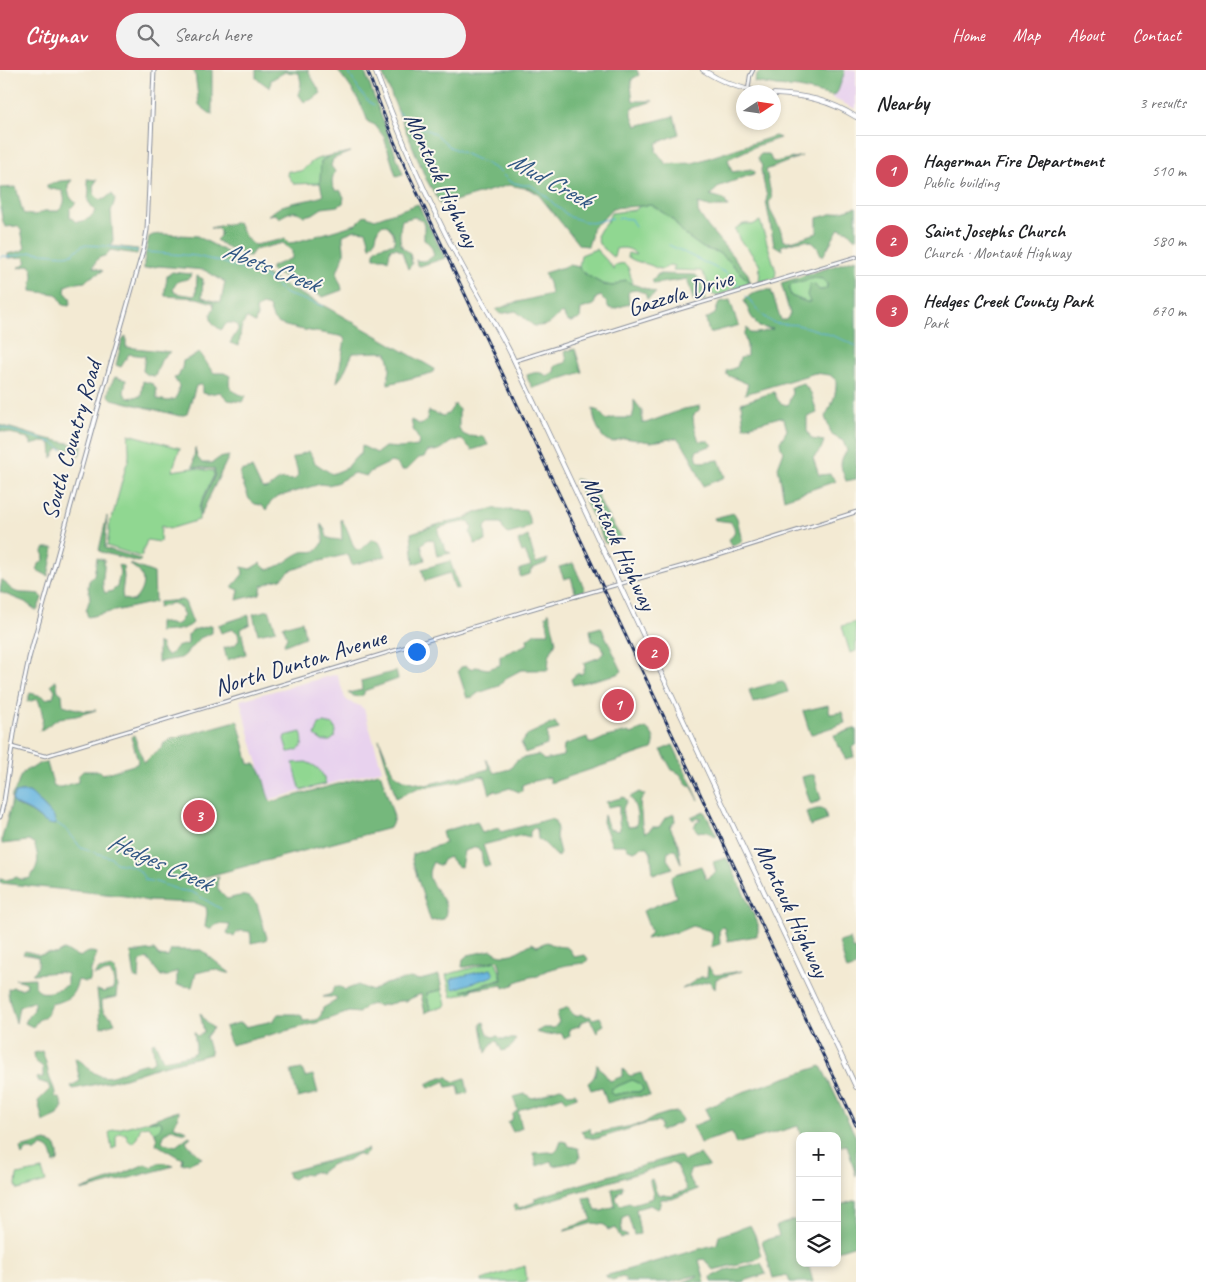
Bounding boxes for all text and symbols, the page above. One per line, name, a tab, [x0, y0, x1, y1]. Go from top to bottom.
search box	[116, 13, 466, 58]
text: Citynav	[25, 20, 86, 50]
icon: search	[134, 21, 162, 49]
text: Search here	[174, 23, 251, 47]
text: Home	[952, 24, 985, 46]
text: Map	[1013, 24, 1040, 46]
text: About	[1068, 24, 1104, 46]
text: Contact	[1132, 24, 1181, 46]
north arrow	[736, 85, 781, 130]
text: Nearby	[876, 90, 929, 116]
text: 3 results	[1139, 93, 1186, 113]
street label: Montauk Highway	[398, 108, 487, 254]
water label: Mud Creek	[503, 144, 601, 218]
text: Hagerman Fire Department	[923, 149, 1104, 173]
text: 1	[888, 161, 896, 181]
text: 510 m	[1152, 161, 1186, 181]
text: Public building	[923, 173, 999, 193]
text: Saint Josephs Church	[923, 219, 1065, 243]
text: 2	[888, 231, 896, 251]
text: 580 m	[1152, 231, 1186, 251]
water label: Abets Creek	[218, 234, 327, 301]
text: Church · Montauk Highway	[923, 243, 1071, 263]
street label: Gazzola Drive	[624, 262, 738, 323]
text: Hedges Creek County Park	[923, 289, 1093, 313]
text: 3	[888, 301, 896, 321]
text: 670 m	[1152, 301, 1186, 321]
text: Park	[923, 313, 948, 333]
street label: South Country Road	[34, 354, 109, 523]
street label: Montauk Highway	[575, 471, 664, 617]
street label: North Dunton Avenue	[211, 621, 392, 702]
pin: 2	[637, 634, 669, 672]
your location	[404, 639, 430, 665]
pin: 1	[602, 686, 634, 724]
pin: 3	[183, 797, 215, 835]
water label: Hedges Creek	[103, 825, 220, 901]
street label: Montauk Highway	[748, 838, 837, 984]
map controls	[796, 1132, 841, 1267]
button: +	[796, 1132, 841, 1177]
button: −	[796, 1177, 841, 1222]
button: layers	[796, 1222, 841, 1267]

